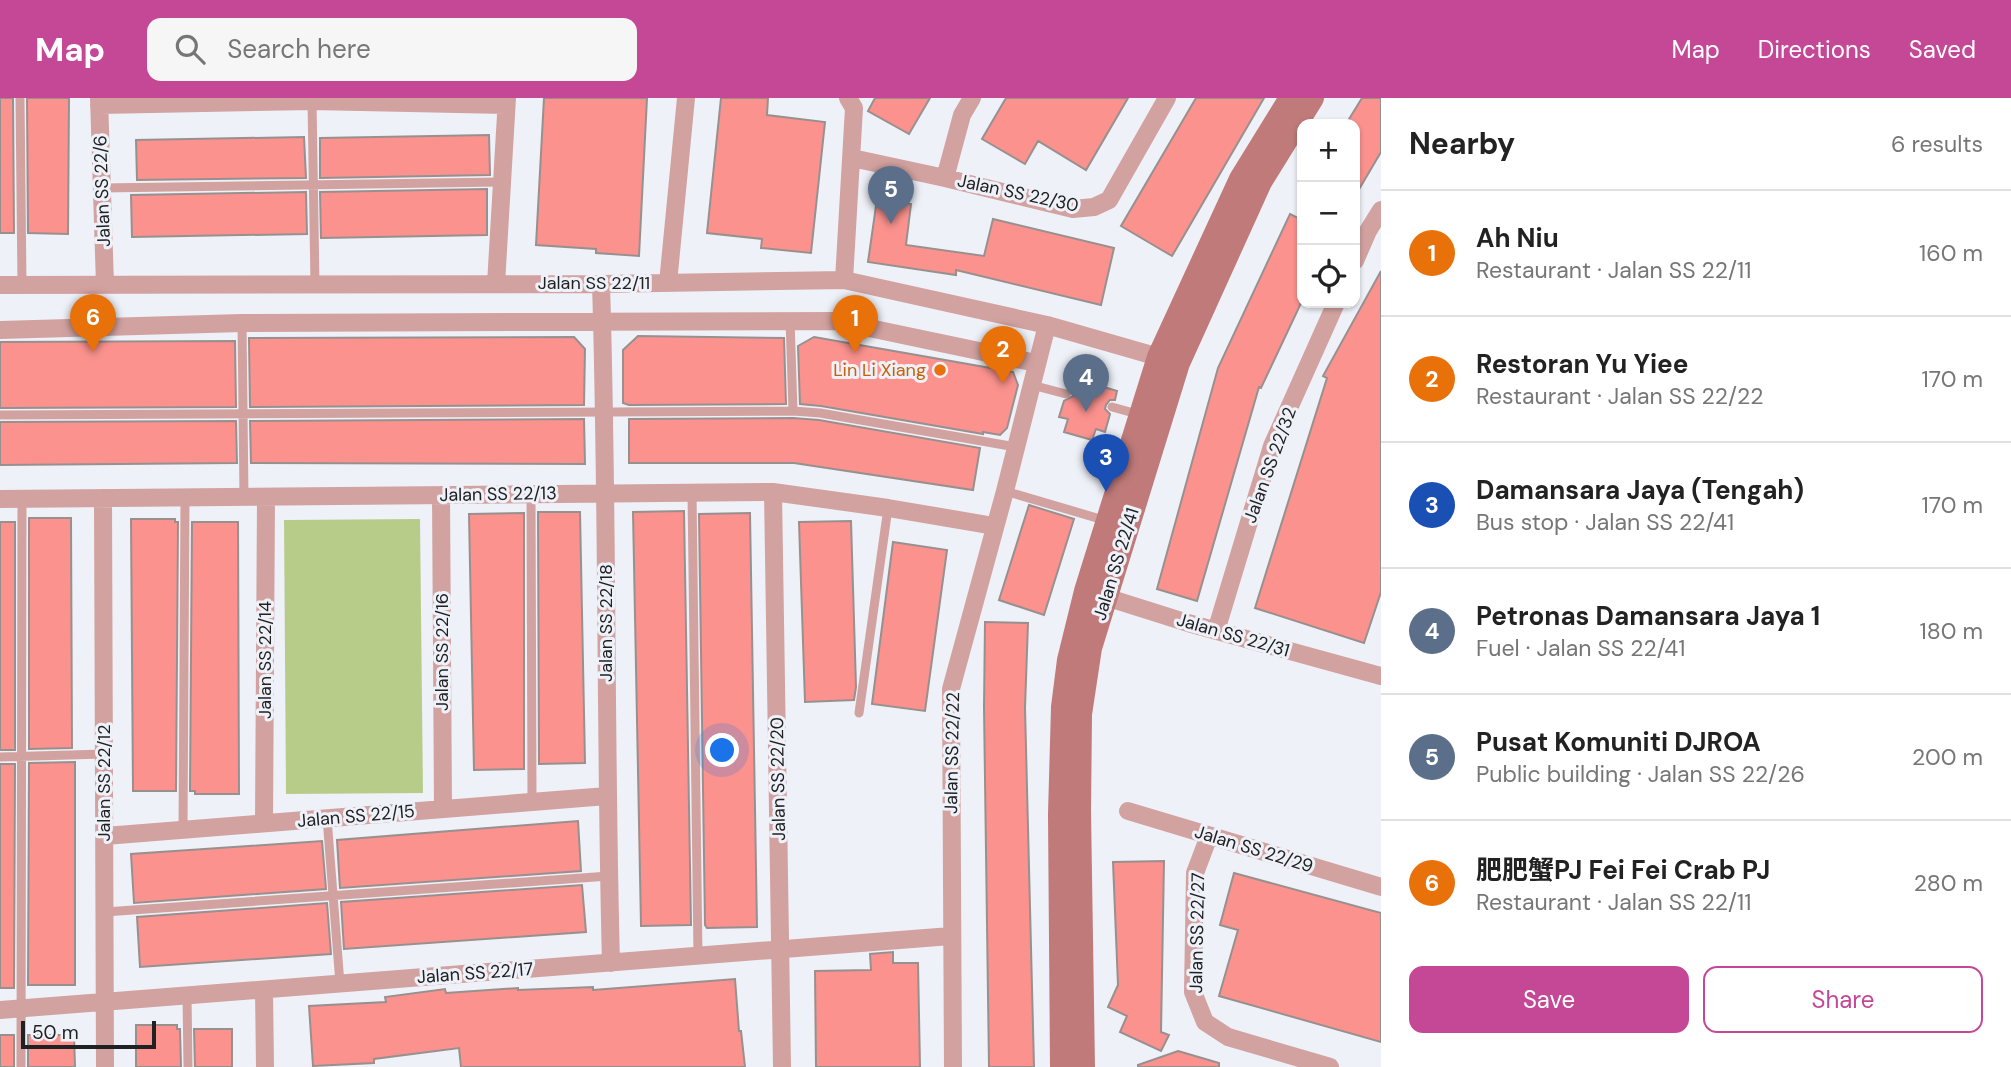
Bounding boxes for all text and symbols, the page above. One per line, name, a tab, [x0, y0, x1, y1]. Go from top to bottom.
search box	[147, 18, 637, 81]
text: Map	[35, 28, 105, 71]
icon: search	[171, 30, 209, 68]
text: Search here	[227, 32, 371, 66]
text: Map	[1672, 34, 1720, 65]
text: Directions	[1758, 34, 1871, 65]
text: Saved	[1909, 34, 1976, 65]
map controls	[1297, 119, 1360, 308]
button: +	[1297, 119, 1360, 182]
text: Nearby	[1409, 124, 1515, 163]
text: 6 results	[1891, 129, 1983, 159]
street label: Jalan SS 22/6	[88, 135, 116, 247]
pin: 5	[868, 166, 914, 224]
street label: Jalan SS 22/30	[955, 168, 1081, 218]
button: −	[1297, 182, 1360, 245]
text: Ah Niu	[1476, 221, 1559, 255]
text: 1	[1428, 238, 1436, 268]
text: 160 m	[1919, 238, 1983, 268]
button: locate	[1297, 245, 1360, 308]
text: Restaurant · Jalan SS 22/11	[1476, 255, 1751, 285]
street label: Jalan SS 22/11	[538, 271, 650, 295]
pin: 6	[70, 294, 116, 352]
pin: 1	[832, 295, 878, 353]
pin: 2	[980, 326, 1026, 384]
text: Restoran Yu Yiee	[1476, 347, 1688, 381]
pin: 4	[1063, 354, 1109, 412]
place label: Lin Li Xiang	[833, 358, 926, 382]
marker: Lin Li Xiang	[932, 362, 948, 378]
text: 2	[1425, 364, 1439, 394]
text: 170 m	[1922, 364, 1983, 394]
text: Restaurant · Jalan SS 22/22	[1476, 381, 1764, 411]
street label: Jalan SS 22/32	[1238, 404, 1302, 526]
pin: 3	[1083, 434, 1129, 492]
text: Damansara Jaya (Tengah)	[1476, 473, 1804, 507]
street label: Jalan SS 22/13	[439, 481, 557, 507]
text: 3	[1425, 490, 1439, 520]
text: 170 m	[1922, 490, 1983, 520]
street label: Jalan SS 22/41	[1087, 505, 1145, 623]
text: Bus stop · Jalan SS 22/41	[1476, 507, 1734, 537]
street label: Jalan SS 22/18	[594, 564, 618, 682]
street label: Jalan SS 22/16	[430, 593, 454, 711]
text: Petronas Damansara Jaya 1	[1476, 599, 1820, 633]
street label: Jalan SS 22/14	[253, 601, 277, 719]
street label: Jalan SS 22/31	[1174, 607, 1292, 663]
text: 4	[1425, 616, 1439, 646]
text: 180 m	[1919, 616, 1983, 646]
text: Fuel · Jalan SS 22/41	[1476, 633, 1685, 663]
street label: Jalan SS 22/22	[939, 692, 965, 814]
street label: Jalan SS 22/20	[765, 717, 791, 841]
street label: Jalan SS 22/12	[92, 724, 116, 842]
text: Pusat Komuniti DJROA	[1476, 725, 1761, 759]
your location	[705, 733, 739, 767]
text: 5	[1425, 742, 1439, 772]
text: 200 m	[1912, 742, 1983, 772]
text: Public building · Jalan SS 22/26	[1476, 759, 1805, 789]
street label: Jalan SS 22/15	[296, 799, 416, 833]
street label: Jalan SS 22/29	[1192, 820, 1316, 878]
text: 肥肥蟹PJ Fei Fei Crab PJ	[1476, 853, 1770, 887]
text: 6	[1425, 868, 1439, 898]
text: 280 m	[1914, 868, 1983, 898]
street label: Jalan SS 22/27	[1184, 872, 1210, 994]
text: Restaurant · Jalan SS 22/11	[1476, 887, 1751, 917]
street label: Jalan SS 22/17	[416, 957, 534, 989]
button: Save	[1409, 966, 1689, 1033]
button: Share	[1703, 966, 1983, 1033]
scale bar	[21, 1018, 156, 1050]
text: 50 m	[32, 1020, 79, 1045]

